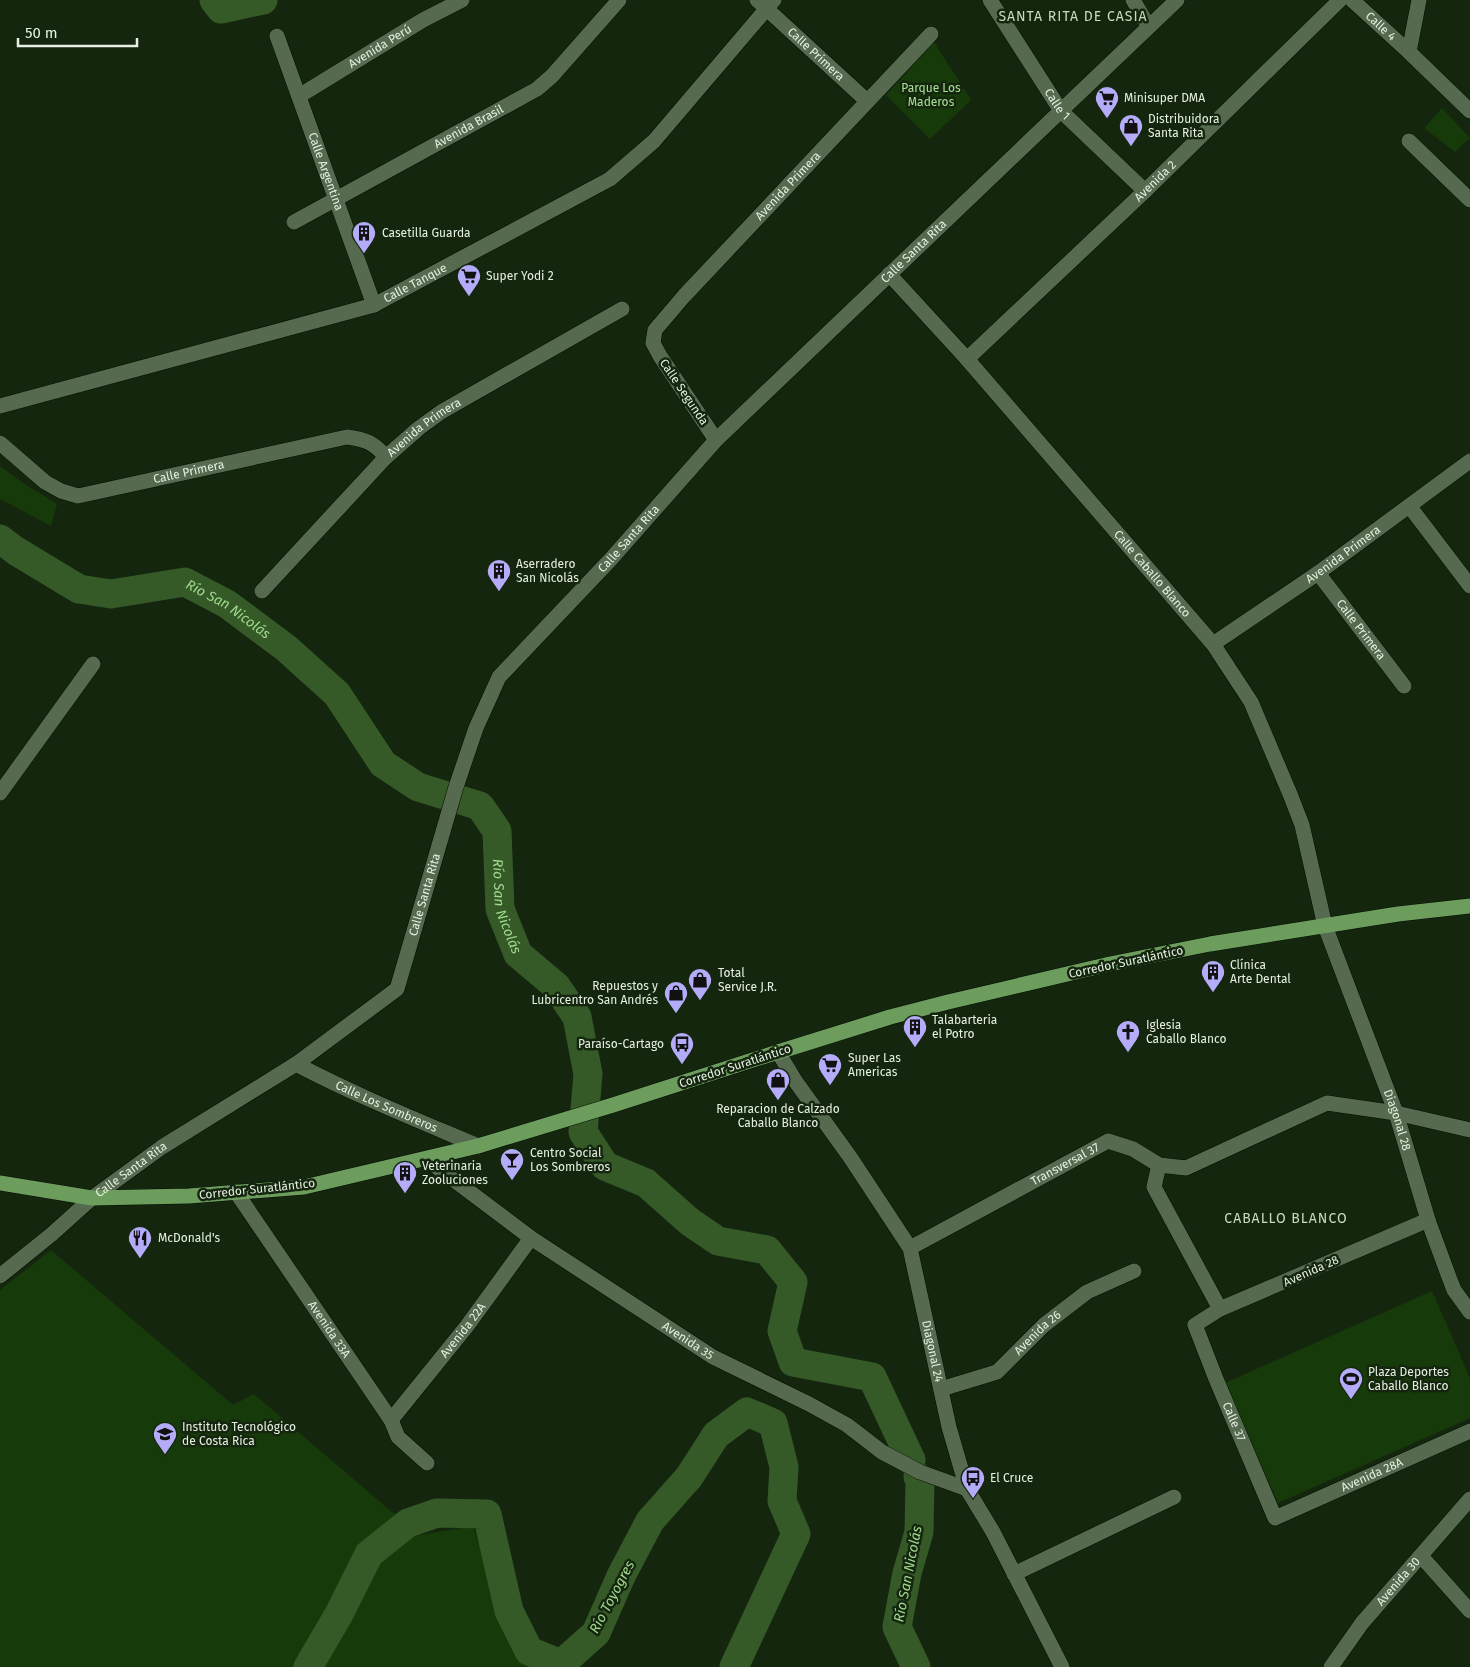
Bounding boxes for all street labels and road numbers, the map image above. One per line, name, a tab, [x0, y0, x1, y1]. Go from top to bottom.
street label: Calle 4	[1363, 9, 1399, 44]
street label: Avenida Perú	[346, 22, 414, 71]
street label: Calle Primera	[785, 25, 847, 84]
street label: Calle 1	[1041, 86, 1073, 123]
street label: Avenida Brasil	[431, 102, 506, 151]
street label: Calle Argentina	[305, 130, 346, 212]
street label: Avenida Primera	[752, 149, 824, 223]
street label: Avenida 2	[1131, 158, 1179, 204]
street label: Calle Santa Rita	[878, 217, 949, 286]
street label: Calle Tanque	[381, 260, 449, 306]
street label: Calle Segunda	[657, 356, 711, 428]
street label: Avenida Primera	[384, 395, 463, 460]
street label: Calle Primera	[152, 457, 225, 486]
street label: Calle Santa Rita	[595, 502, 662, 575]
street label: Avenida Primera	[1303, 522, 1383, 586]
street label: Calle Caballo Blanco	[1111, 527, 1194, 620]
street label: Calle Primera	[1334, 597, 1388, 662]
street label: Calle Santa Rita	[406, 852, 443, 938]
street label: Corredor Suratlántico	[1067, 943, 1185, 981]
street label: Corredor Suratlántico	[677, 1041, 793, 1091]
street label: Calle Los Sombreros	[333, 1078, 440, 1135]
street label: Diagonal 28	[1381, 1087, 1414, 1152]
street label: Calle Santa Rita	[92, 1139, 169, 1200]
street label: Transversal 37	[1028, 1140, 1102, 1189]
street label: Corredor Suratlántico	[198, 1176, 316, 1202]
street label: Avenida 28	[1281, 1252, 1341, 1289]
street label: Avenida 33A	[305, 1298, 354, 1360]
street label: Avenida 22A	[437, 1300, 489, 1360]
street label: Avenida 26	[1011, 1308, 1064, 1358]
street label: Avenida 35	[660, 1319, 716, 1363]
street label: Diagonal 24	[919, 1319, 946, 1384]
street label: Calle 37	[1220, 1400, 1248, 1443]
street label: Avenida 28A	[1339, 1455, 1405, 1495]
street label: Avenida 30	[1373, 1554, 1423, 1608]

